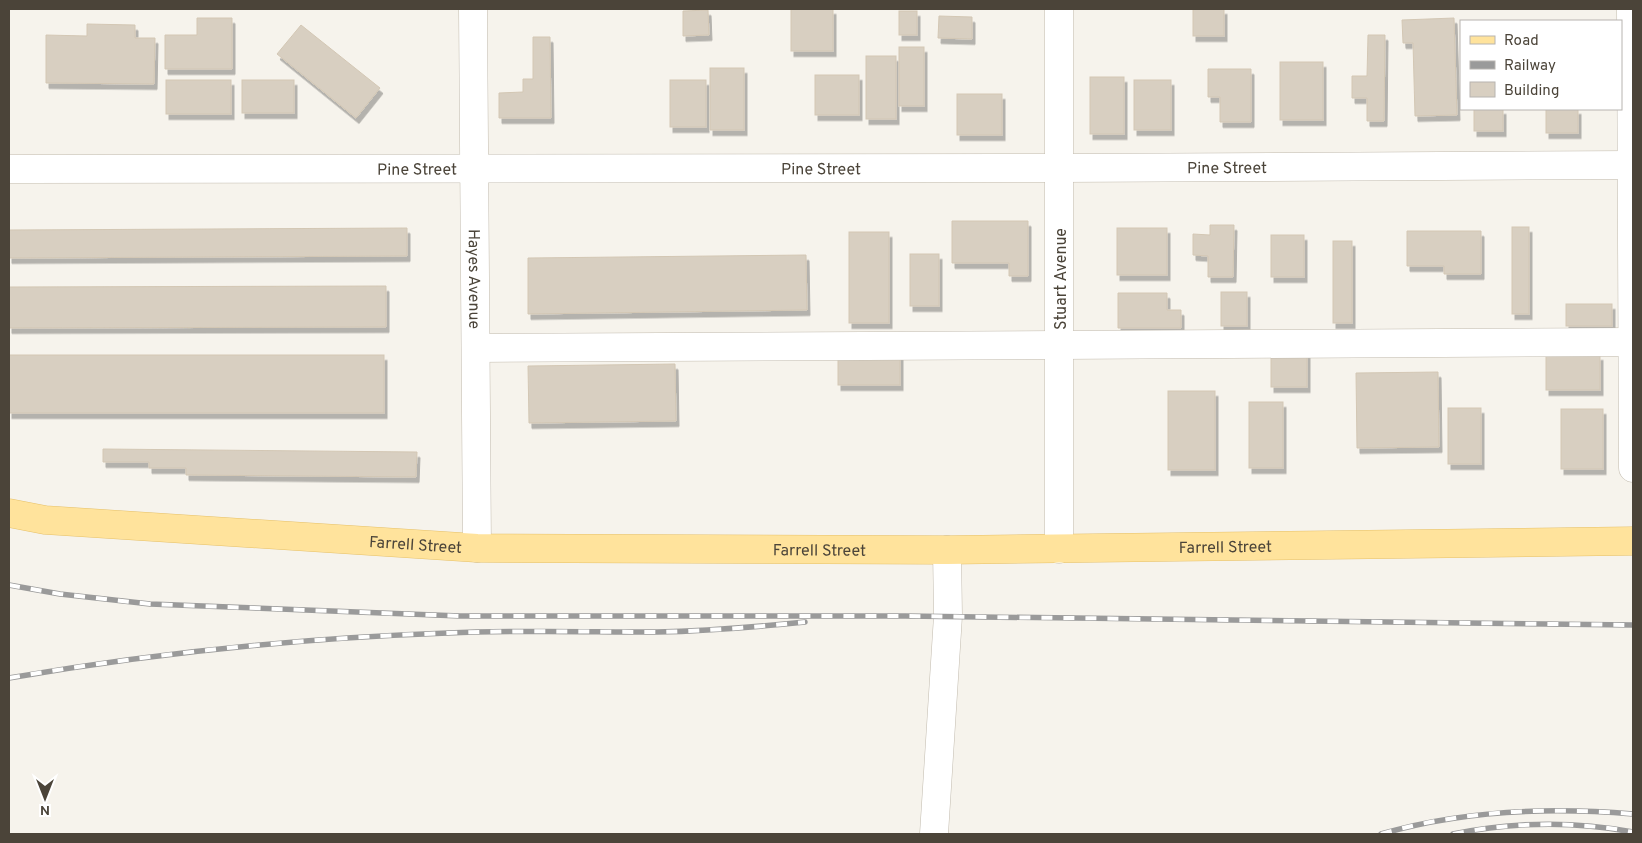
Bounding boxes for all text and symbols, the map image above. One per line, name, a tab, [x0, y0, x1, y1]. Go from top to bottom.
legend	[1460, 20, 1622, 110]
text: Road	[1504, 32, 1539, 51]
text: Railway	[1504, 57, 1556, 76]
text: Building	[1504, 82, 1559, 101]
street label: Pine Street	[1187, 159, 1267, 179]
street label: Pine Street	[781, 160, 861, 180]
street label: Pine Street	[377, 161, 457, 181]
street label: Stuart Avenue	[1052, 228, 1072, 330]
street label: Hayes Avenue	[463, 229, 483, 329]
street label: Farrell Street	[368, 533, 463, 559]
street label: Farrell Street	[1179, 538, 1272, 559]
street label: Farrell Street	[773, 541, 866, 562]
north arrow	[20, 773, 70, 823]
text: N	[40, 801, 50, 818]

